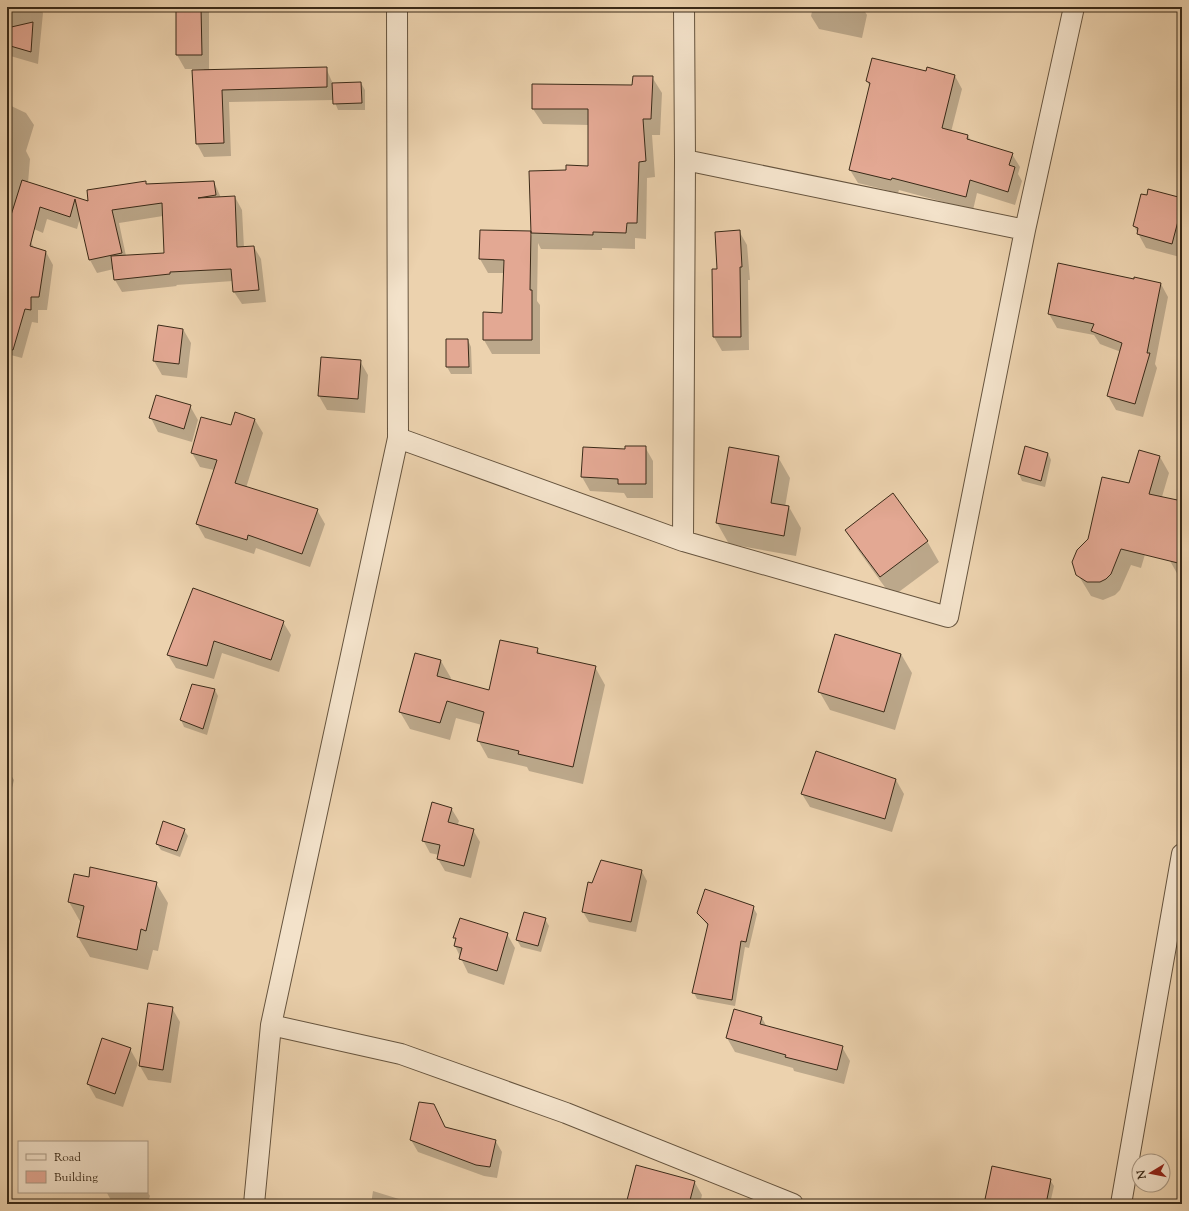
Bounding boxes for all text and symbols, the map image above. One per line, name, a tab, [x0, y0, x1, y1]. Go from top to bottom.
legend	[18, 1141, 148, 1193]
text: Road	[54, 1149, 81, 1167]
north arrow	[1131, 1153, 1171, 1193]
text: Building	[54, 1169, 98, 1187]
text: N	[1133, 1169, 1151, 1181]

